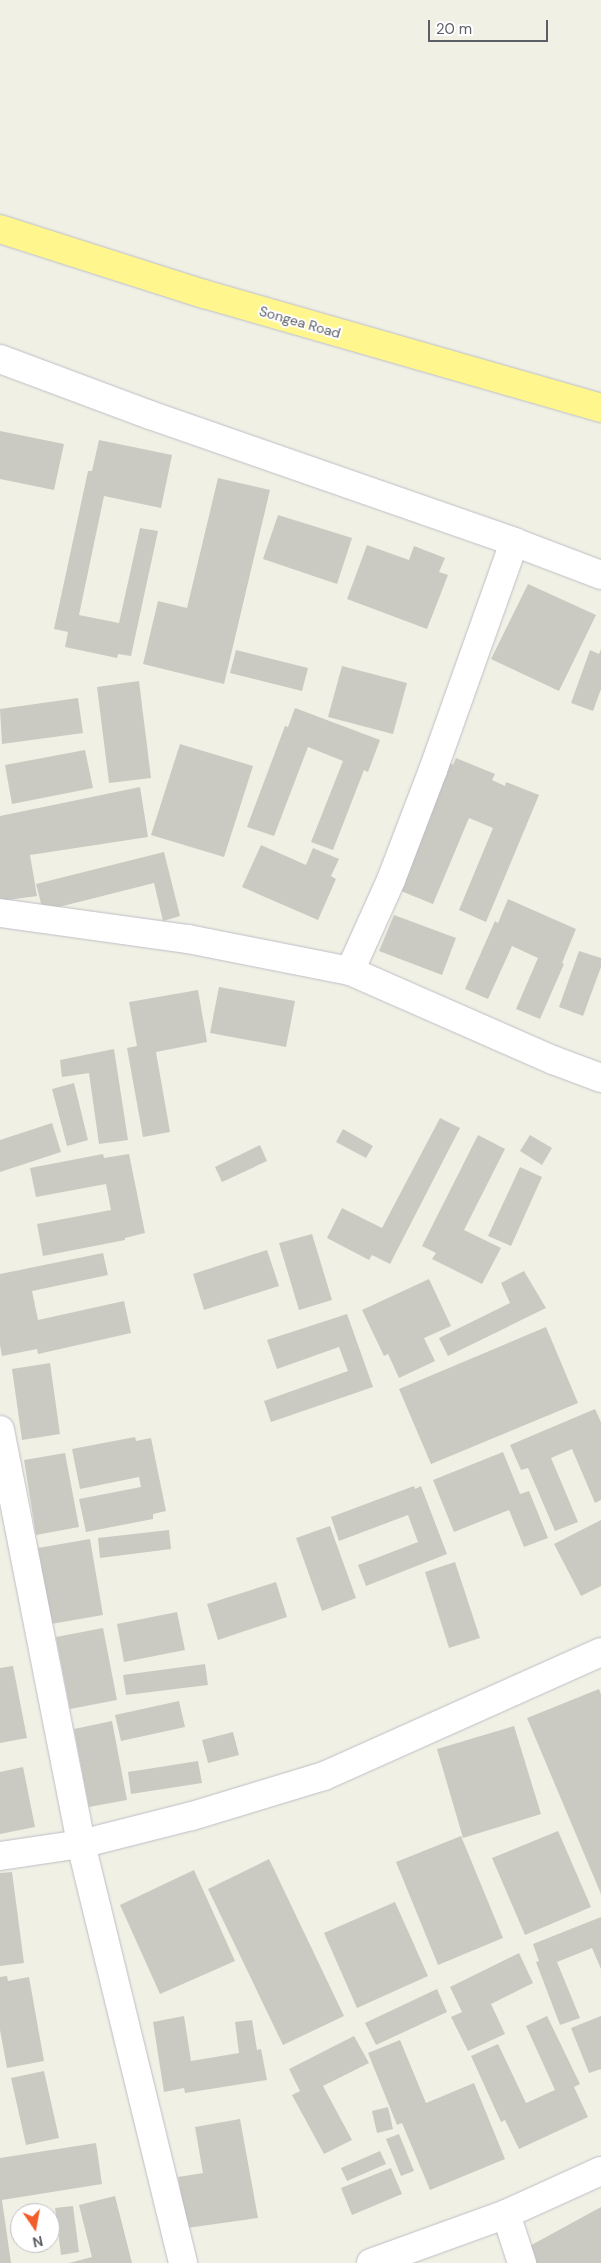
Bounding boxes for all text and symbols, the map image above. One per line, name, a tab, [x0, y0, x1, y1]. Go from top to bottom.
scale bar	[431, 10, 551, 42]
text: 20 m	[436, 19, 472, 39]
street label: Songea Road	[257, 302, 343, 342]
north arrow	[10, 2203, 60, 2253]
text: N	[31, 2232, 45, 2252]

